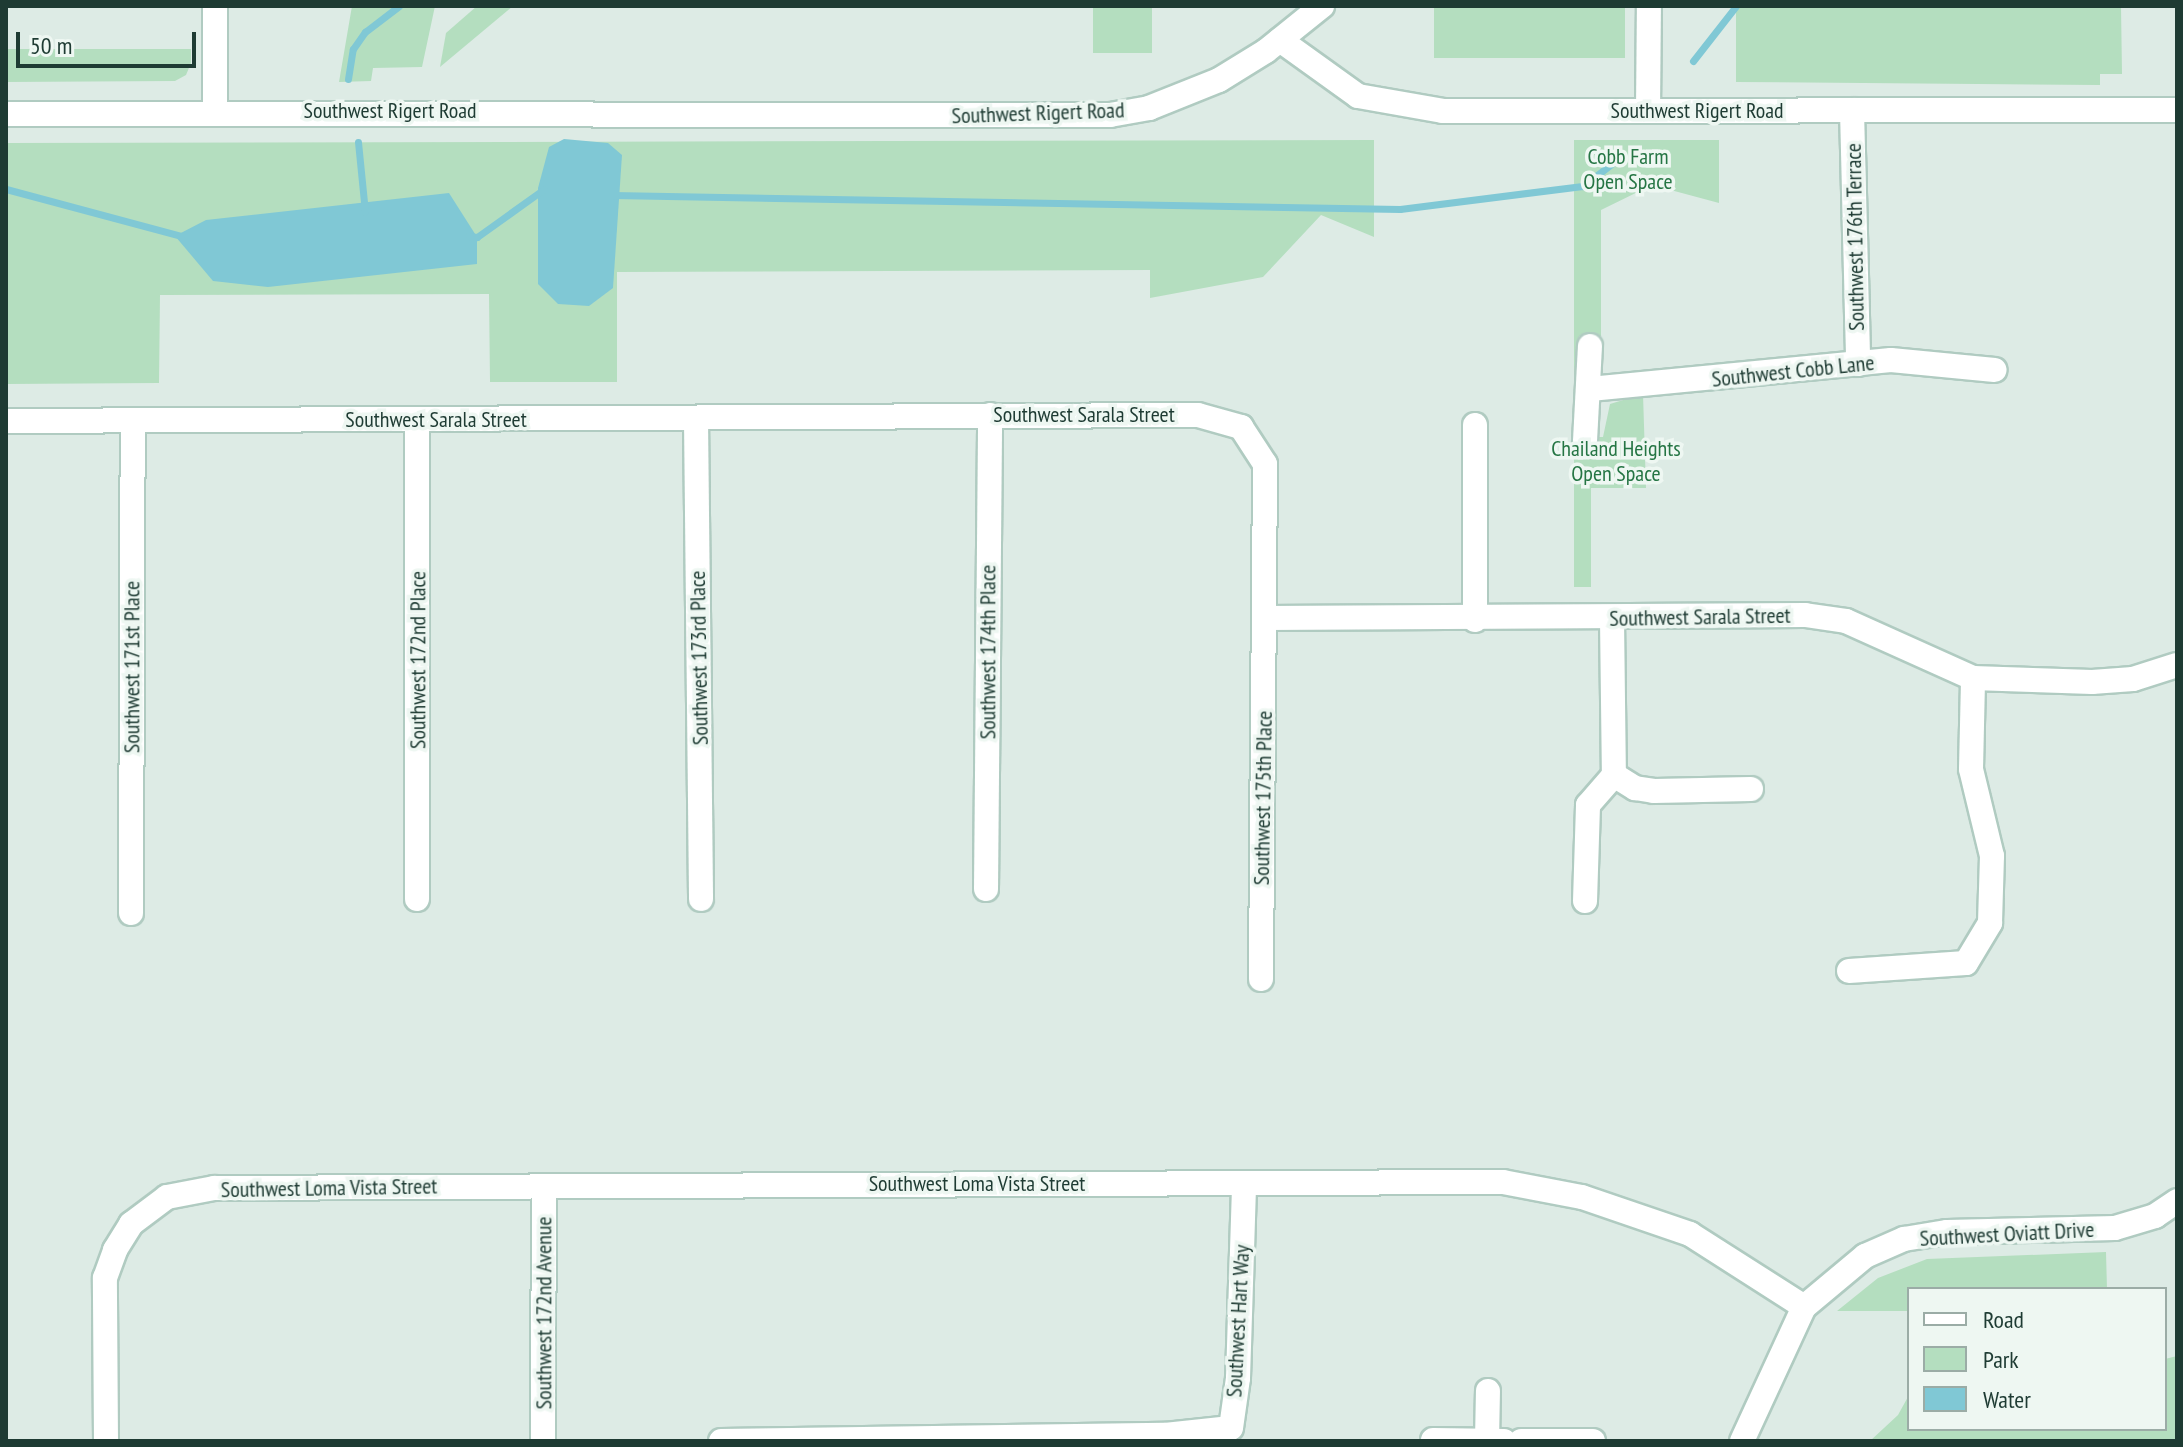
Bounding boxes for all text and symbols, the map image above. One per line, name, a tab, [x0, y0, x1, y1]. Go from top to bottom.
scale bar	[20, 16, 200, 66]
text: 50 m	[30, 30, 72, 61]
street label: Southwest Rigert Road	[951, 97, 1125, 129]
street label: Southwest Rigert Road	[304, 98, 476, 124]
street label: Southwest Rigert Road	[1611, 98, 1783, 124]
park label: Cobb Farm Open Space	[1583, 143, 1673, 194]
street label: Southwest 176th Terrace	[1840, 143, 1870, 331]
street label: Southwest Cobb Lane	[1710, 349, 1876, 393]
street label: Southwest Sarala Street	[993, 402, 1175, 428]
street label: Southwest Sarala Street	[345, 407, 527, 433]
park label: Chailand Heights Open Space	[1551, 435, 1681, 486]
street label: Southwest 174th Place	[975, 565, 1001, 739]
street label: Southwest 172nd Place	[405, 571, 431, 749]
street label: Southwest 173rd Place	[684, 571, 714, 745]
street label: Southwest 171st Place	[119, 581, 145, 753]
street label: Southwest Sarala Street	[1609, 602, 1791, 632]
street label: Southwest 175th Place	[1248, 710, 1278, 886]
street label: Southwest Loma Vista Street	[868, 1171, 1086, 1197]
street label: Southwest Loma Vista Street	[220, 1173, 438, 1203]
street label: Southwest 172nd Avenue	[531, 1216, 557, 1410]
street label: Southwest Oviatt Drive	[1919, 1216, 2095, 1252]
street label: Southwest Hart Way	[1221, 1244, 1255, 1398]
legend	[1907, 1287, 2167, 1431]
text: Road	[1983, 1304, 2024, 1335]
text: Park	[1983, 1344, 2019, 1375]
text: Water	[1983, 1384, 2031, 1415]

